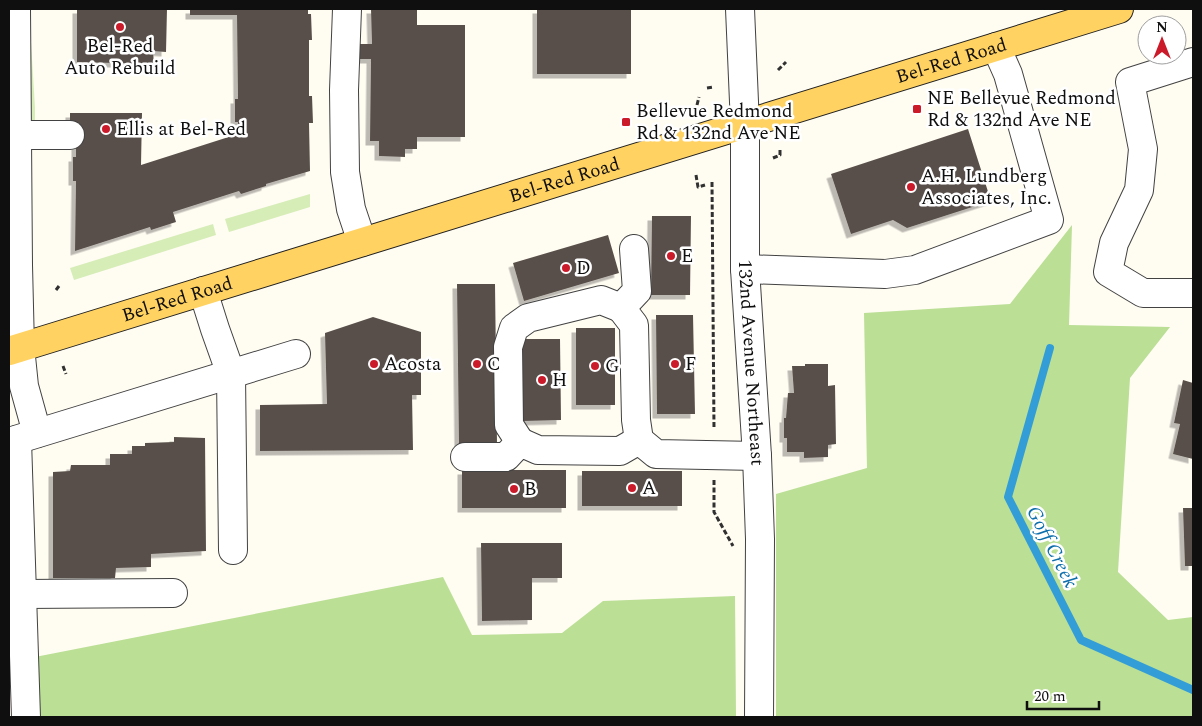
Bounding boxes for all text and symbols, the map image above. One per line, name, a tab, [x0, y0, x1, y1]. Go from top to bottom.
north arrow	[1137, 15, 1187, 65]
text: N	[1156, 17, 1168, 38]
marker: Bel-Red Auto Rebuild	[114, 21, 126, 33]
street label: Bel-Red Road	[892, 30, 1010, 91]
place label: Bel-Red Auto Rebuild	[64, 32, 176, 83]
place label: NE Bellevue Redmond Rd & 132nd Ave NE	[927, 84, 1116, 135]
place label: Bellevue Redmond Rd & 132nd Ave NE	[636, 97, 801, 148]
marker: NE Bellevue Redmond Rd & 132nd Ave NE	[911, 103, 923, 115]
place label: Ellis at Bel-Red	[116, 115, 246, 144]
marker: Bellevue Redmond Rd & 132nd Ave NE	[620, 116, 632, 128]
marker: Ellis at Bel-Red	[100, 123, 112, 135]
street label: Bel-Red Road	[505, 149, 623, 211]
place label: A.H. Lundberg Associates, Inc.	[921, 162, 1052, 213]
marker: A.H. Lundberg Associates, Inc.	[905, 181, 917, 193]
place label: E	[681, 242, 693, 271]
marker: E	[665, 250, 677, 262]
place label: D	[576, 254, 591, 283]
street label: 132nd Avenue Northeast	[731, 260, 772, 467]
marker: D	[560, 262, 572, 274]
street label: Bel-Red Road	[118, 268, 236, 330]
place label: Acosta	[384, 350, 442, 379]
place label: C	[487, 350, 501, 379]
place label: F	[685, 350, 697, 379]
place label: G	[605, 352, 620, 381]
marker: Acosta	[368, 358, 380, 370]
marker: C	[471, 358, 483, 370]
marker: F	[669, 358, 681, 370]
marker: G	[589, 360, 601, 372]
place label: H	[552, 366, 567, 395]
marker: H	[536, 374, 548, 386]
place label: A	[642, 474, 656, 503]
place label: B	[524, 475, 537, 504]
marker: A	[626, 482, 638, 494]
marker: B	[508, 483, 520, 495]
water label: Goff Creek	[1018, 501, 1086, 594]
scale bar	[1027, 678, 1100, 710]
text: 20 m	[1034, 685, 1066, 708]

